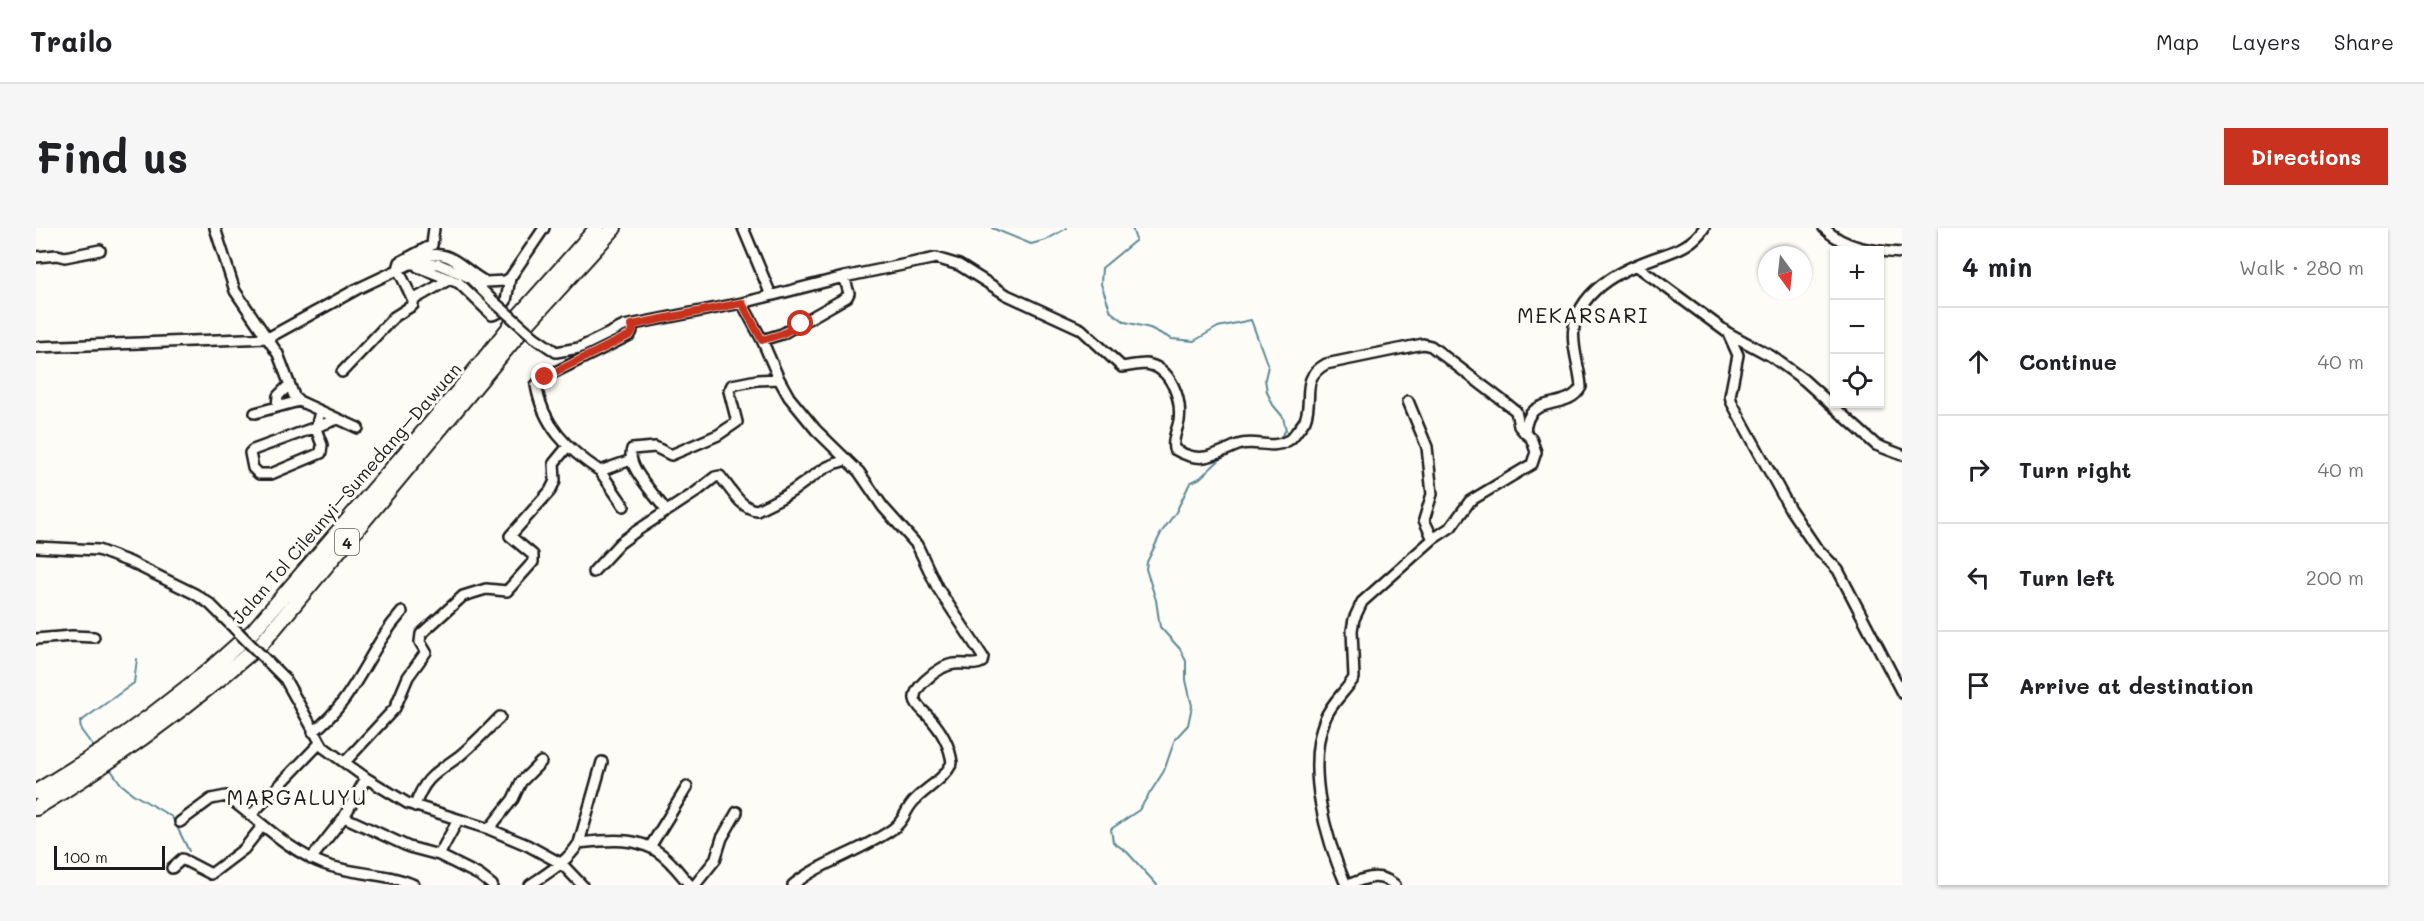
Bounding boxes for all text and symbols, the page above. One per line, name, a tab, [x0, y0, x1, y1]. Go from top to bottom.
text: Trailo	[30, 23, 112, 59]
text: Map	[2156, 28, 2199, 55]
text: Layers	[2232, 28, 2301, 55]
text: Share	[2334, 28, 2394, 55]
button: Directions	[2224, 128, 2388, 185]
text: Find us	[36, 129, 188, 184]
north arrow	[1758, 246, 1812, 300]
map controls	[1830, 246, 1884, 408]
button: +	[1830, 246, 1884, 300]
text: 4 min	[1962, 250, 2032, 284]
text: Walk · 280 m	[2239, 254, 2364, 280]
button: −	[1830, 300, 1884, 354]
district label: MEKARSARI	[1517, 301, 1649, 328]
route start	[787, 310, 813, 336]
icon: ahead	[1962, 345, 1995, 378]
text: Continue	[2019, 347, 2117, 376]
text: 40 m	[2318, 348, 2364, 374]
button: locate	[1830, 354, 1884, 408]
street label: Jalan Tol Cileunyi–Sumedang–Dawuan	[226, 357, 466, 629]
route end	[531, 363, 557, 389]
icon: right	[1962, 453, 1995, 486]
text: Turn right	[2019, 455, 2131, 484]
text: 40 m	[2318, 456, 2364, 482]
road number: 4	[335, 529, 359, 555]
icon: left	[1962, 561, 1995, 594]
text: Turn left	[2019, 563, 2115, 592]
text: 200 m	[2306, 564, 2364, 590]
icon: arrive	[1962, 669, 1995, 702]
text: Arrive at destination	[2019, 671, 2254, 700]
district label: MARGALUYU	[226, 783, 368, 810]
scale bar	[54, 843, 165, 870]
text: 100 m	[63, 846, 108, 867]

